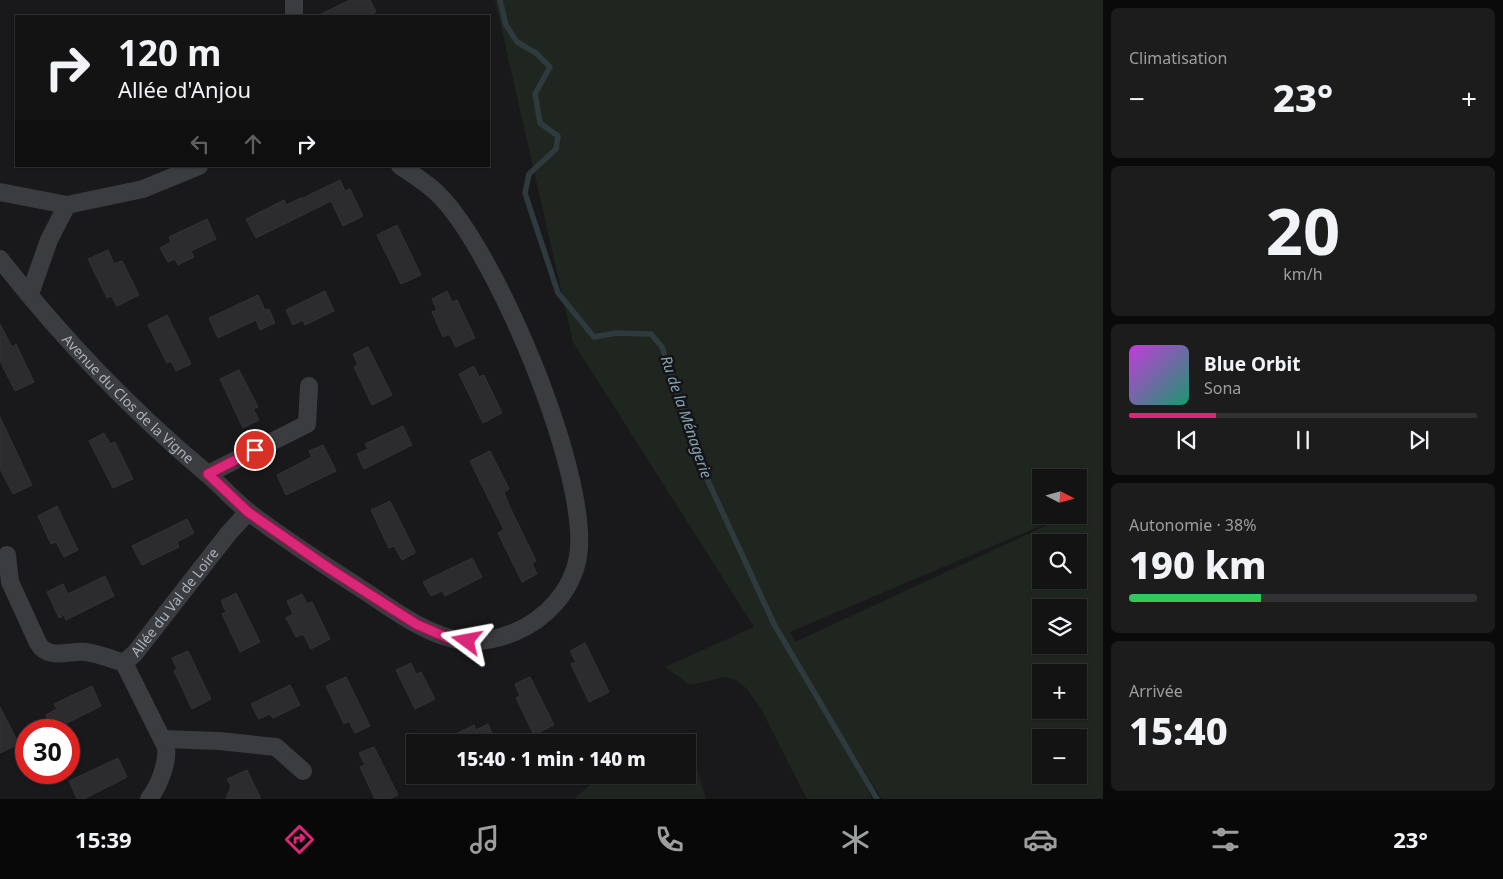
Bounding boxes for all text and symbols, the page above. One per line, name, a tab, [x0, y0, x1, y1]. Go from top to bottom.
text: 120 m	[118, 29, 221, 76]
icon: right	[35, 35, 100, 100]
text: Climatisation	[1129, 47, 1227, 69]
text: 23°	[1273, 71, 1333, 123]
text: Allée d'Anjou	[118, 74, 251, 104]
text: −	[1129, 79, 1145, 117]
text: +	[1461, 79, 1477, 117]
icon: left	[186, 130, 214, 158]
icon: ahead	[239, 130, 267, 158]
icon: right	[292, 130, 320, 158]
text: 20	[1266, 186, 1340, 274]
text: km/h	[1283, 263, 1323, 285]
street label: Avenue du Clos de la Vigne	[58, 330, 198, 468]
text: Blue Orbit	[1204, 351, 1300, 377]
water label: Ru de la Ménagerie	[657, 353, 717, 481]
text: Sona	[1204, 377, 1241, 399]
icon: previous	[1173, 426, 1201, 454]
icon: pause	[1289, 426, 1317, 454]
icon: next	[1405, 426, 1433, 454]
pin	[234, 429, 276, 471]
icon: arrive	[241, 436, 269, 464]
north arrow	[1032, 469, 1088, 524]
map controls	[1032, 469, 1087, 784]
text: Autonomie · 38%	[1129, 514, 1256, 536]
button: search	[1032, 534, 1087, 589]
text: 190 km	[1129, 538, 1267, 590]
street label: Allée du Val de Loire	[126, 544, 223, 660]
button: layers	[1032, 599, 1087, 654]
position arrow	[440, 614, 492, 666]
button: +	[1032, 664, 1087, 719]
text: Arrivée	[1129, 680, 1183, 702]
text: 15:40	[1129, 704, 1228, 756]
speed limit sign: 30	[15, 719, 80, 784]
button: −	[1032, 729, 1087, 784]
text: 15:40 · 1 min · 140 m	[456, 746, 646, 772]
icon: directions	[282, 822, 317, 857]
icon: music	[467, 822, 502, 857]
icon: phone	[652, 822, 687, 857]
icon: climate	[838, 822, 873, 857]
icon: car	[1023, 822, 1058, 857]
icon: filters	[1208, 822, 1243, 857]
text: 15:39	[75, 824, 132, 854]
text: 23°	[1393, 824, 1428, 854]

